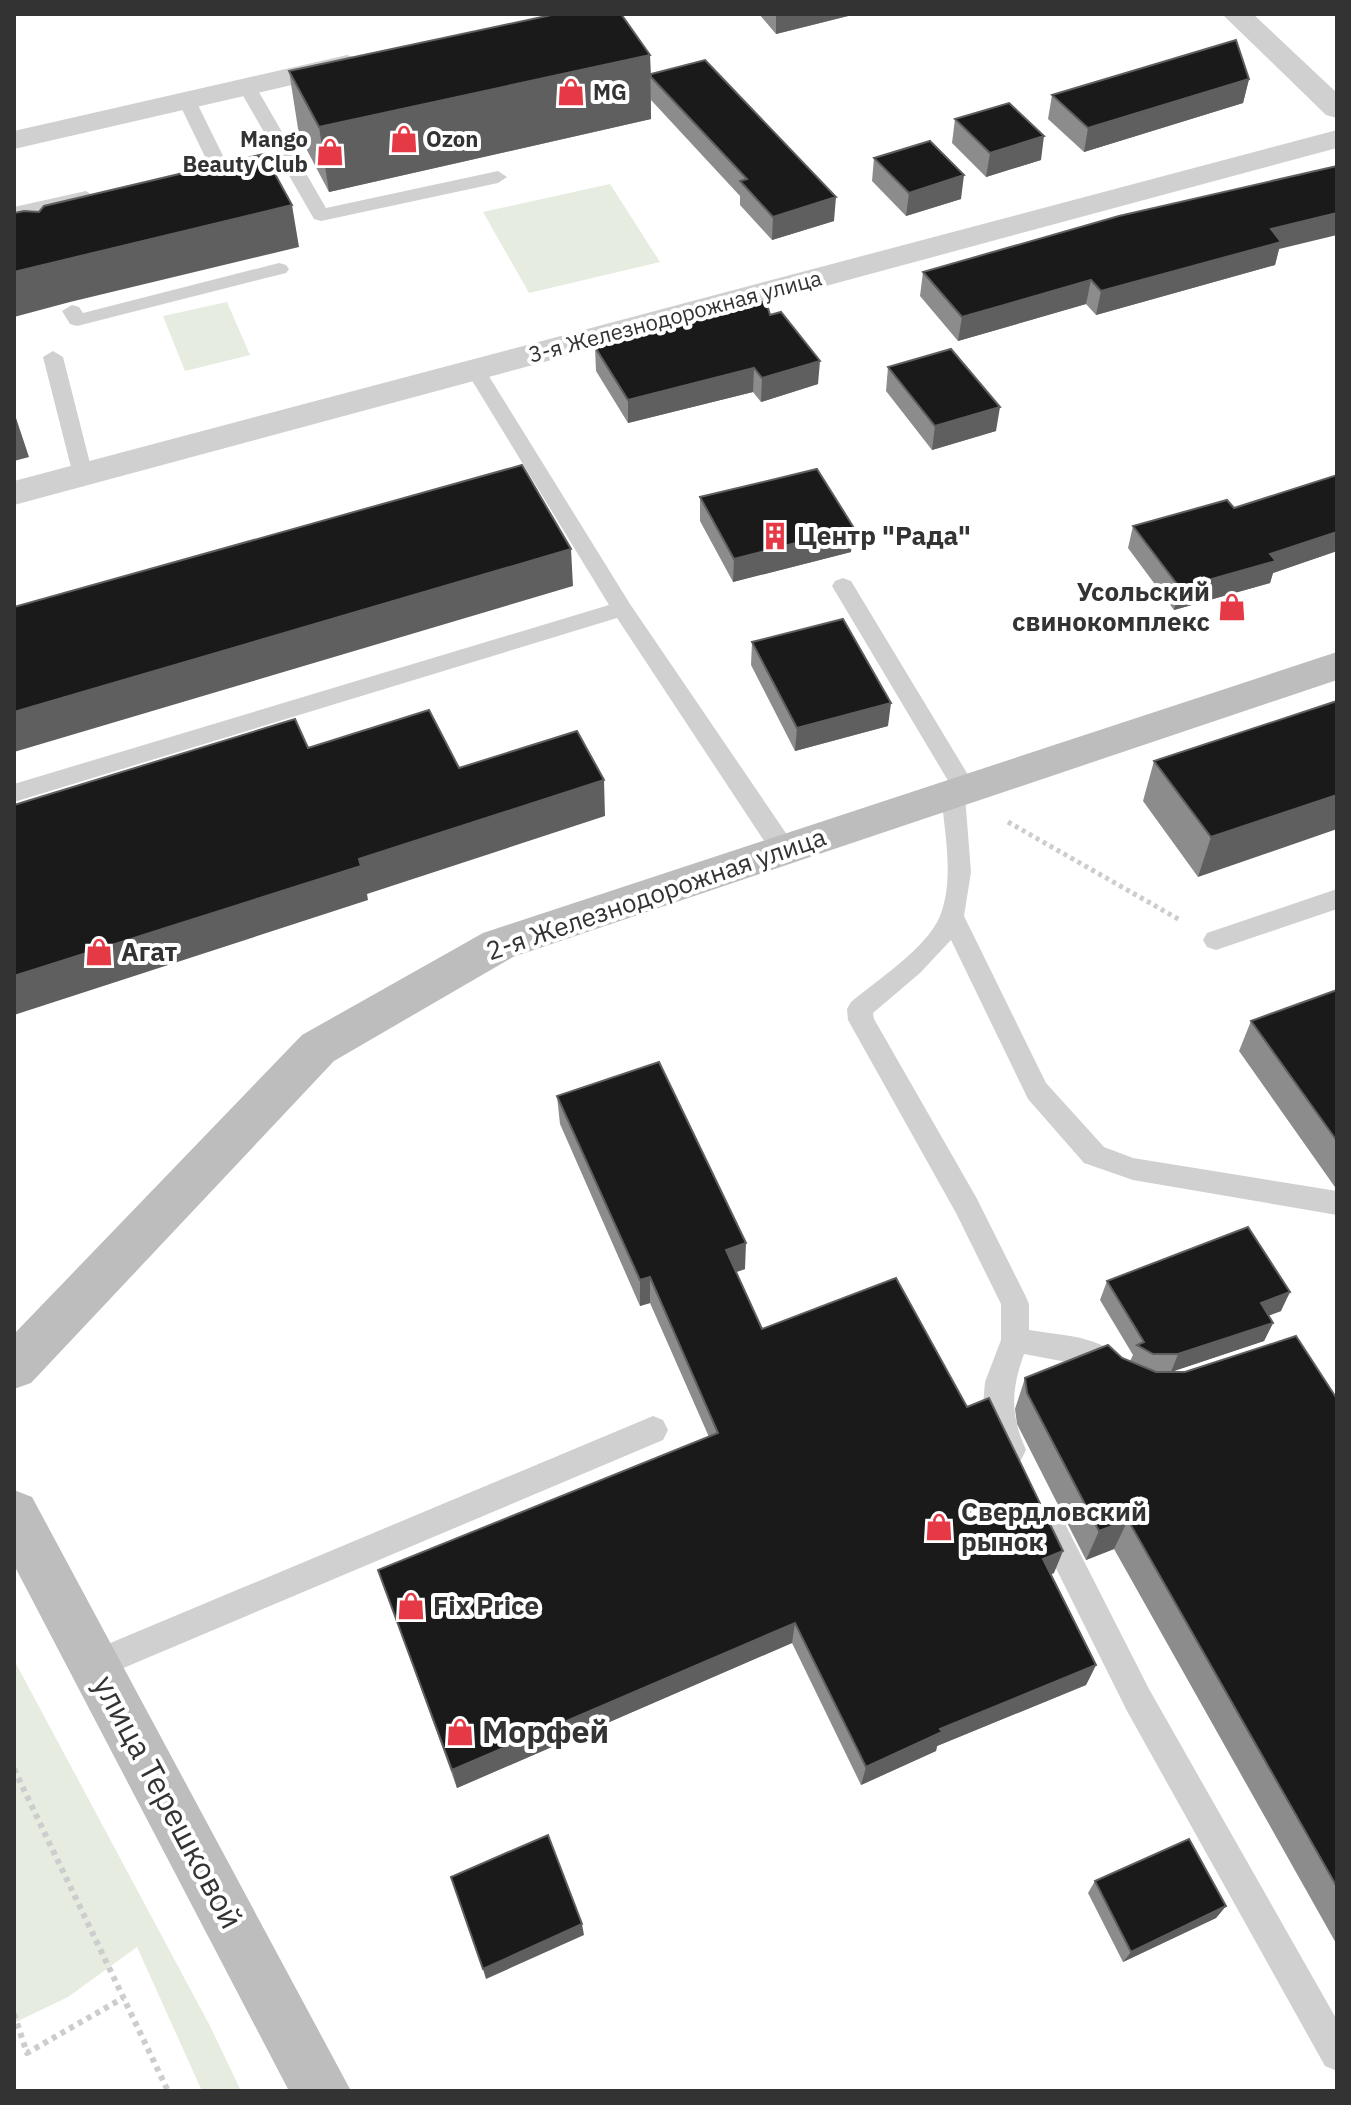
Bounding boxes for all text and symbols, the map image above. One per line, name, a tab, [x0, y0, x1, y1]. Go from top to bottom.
shop icon: MG	[556, 77, 586, 107]
place label: MG	[593, 77, 627, 106]
place label: Mango Beauty Club	[182, 124, 308, 178]
shop icon: Ozon	[389, 124, 419, 154]
place label: Ozon	[426, 124, 478, 153]
shop icon: Mango Beauty Club	[315, 137, 345, 167]
street label: 3-я Железнодорожная улица	[525, 262, 825, 369]
place label: Центр "Рада"	[797, 518, 971, 552]
building icon: Центр "Рада"	[760, 521, 790, 551]
place label: Усольский свинокомплекс	[1012, 574, 1210, 638]
shop icon: Усольский свинокомплекс	[1217, 592, 1247, 622]
street label: 2-я Железнодорожная улица	[481, 819, 830, 967]
place label: Агат	[121, 934, 178, 968]
shop icon: Агат	[84, 937, 114, 967]
place label: Свердловский рынок	[961, 1494, 1147, 1558]
shop icon: Свердловский рынок	[924, 1512, 954, 1542]
place label: Fix Price	[433, 1588, 539, 1622]
shop icon: Fix Price	[396, 1591, 426, 1621]
street label: улица Терешковой	[84, 1668, 253, 1936]
place label: Морфей	[482, 1710, 609, 1752]
shop icon: Морфей	[445, 1717, 475, 1747]

